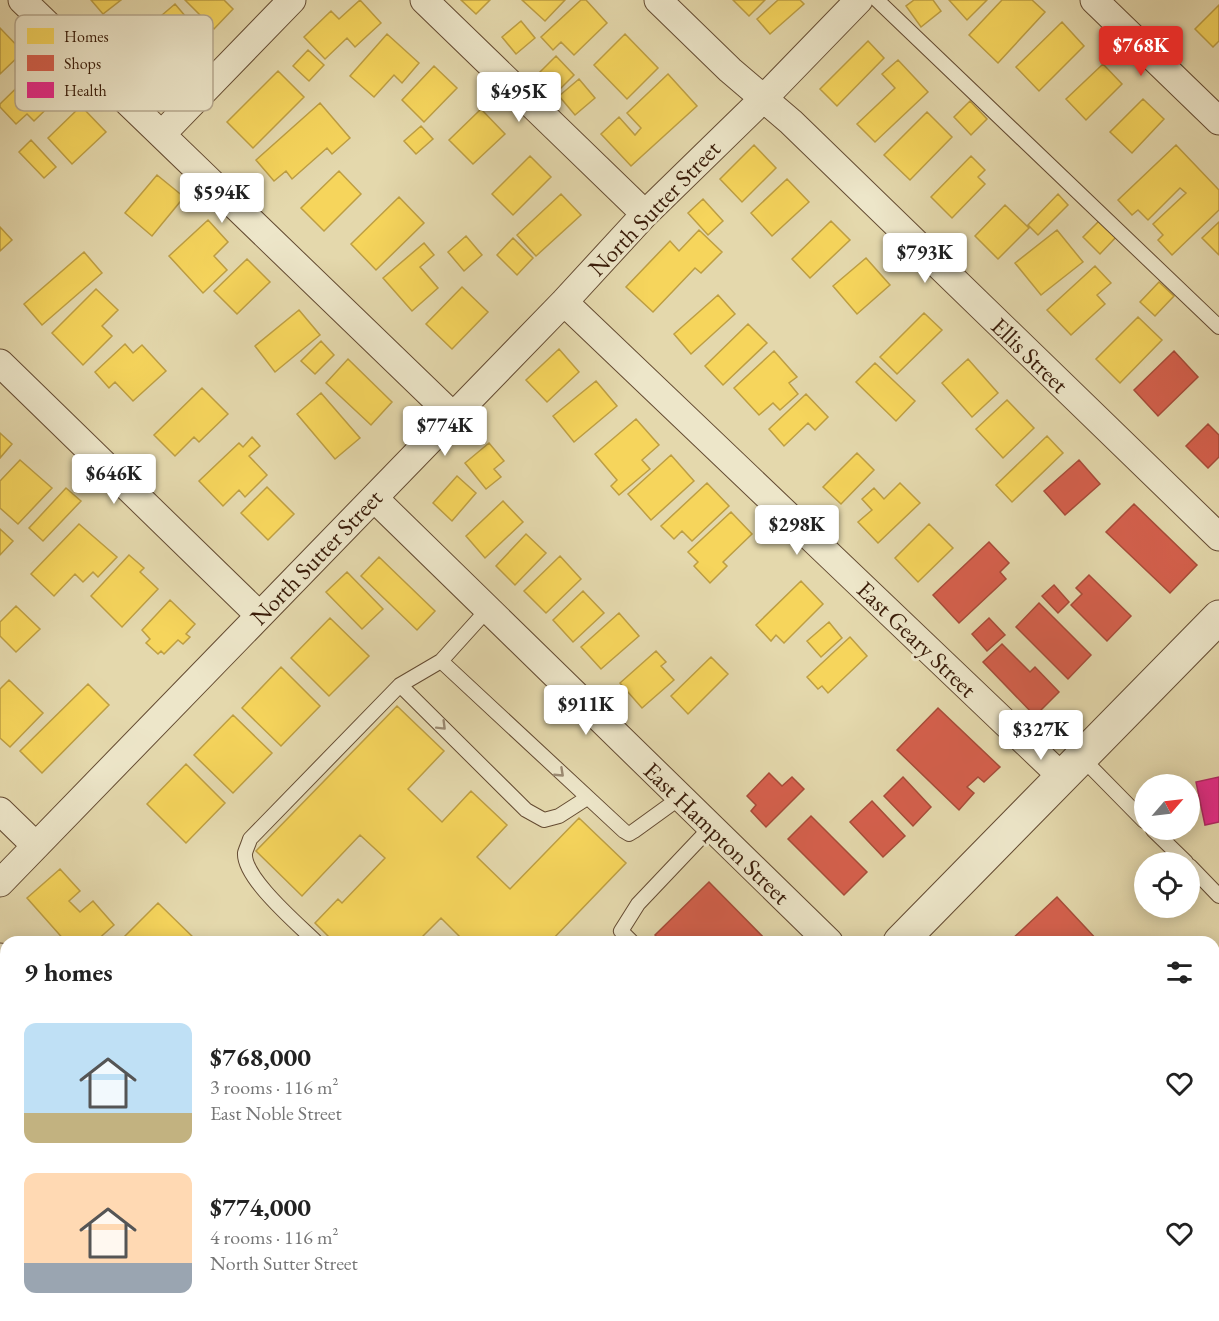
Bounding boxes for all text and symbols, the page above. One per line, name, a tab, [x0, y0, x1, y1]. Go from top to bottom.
legend	[15, 15, 213, 111]
text: Homes	[64, 26, 109, 47]
pin: $768K	[1099, 26, 1183, 77]
text: $768K	[1113, 32, 1169, 58]
text: Shops	[64, 53, 101, 74]
pin: $495K	[477, 72, 561, 123]
text: $495K	[491, 78, 547, 104]
text: Health	[64, 80, 107, 101]
street label: North Sutter Street	[581, 133, 727, 283]
pin: $594K	[180, 173, 264, 224]
text: $594K	[194, 179, 250, 205]
pin: $793K	[883, 233, 967, 284]
text: $793K	[897, 239, 953, 265]
street label: Ellis Street	[985, 310, 1076, 400]
pin: $774K	[403, 406, 487, 457]
text: $774K	[417, 412, 473, 438]
pin: $646K	[72, 454, 156, 505]
text: $646K	[86, 460, 142, 486]
street label: North Sutter Street	[243, 482, 389, 632]
pin: $298K	[755, 505, 839, 556]
text: $298K	[769, 511, 825, 537]
street label: East Geary Street	[850, 574, 984, 704]
pin: $911K	[544, 685, 628, 736]
text: $911K	[558, 691, 614, 717]
pin: $327K	[999, 710, 1083, 761]
text: $327K	[1013, 716, 1069, 742]
one-way arrow	[434, 719, 445, 730]
street label: East Hampton Street	[637, 755, 797, 911]
one-way arrow	[553, 765, 564, 776]
north arrow	[1134, 774, 1200, 840]
map controls	[1134, 774, 1200, 918]
button: locate	[1134, 852, 1200, 918]
text: 9 homes	[24, 955, 113, 989]
icon: filters	[1163, 956, 1196, 989]
text: $768,000	[210, 1040, 311, 1074]
icon: home	[72, 1047, 144, 1119]
icon: heart	[1163, 1067, 1196, 1100]
text: 3 rooms · 116 m²	[210, 1074, 338, 1100]
text: East Noble Street	[210, 1100, 342, 1126]
text: $774,000	[210, 1190, 311, 1224]
icon: home	[72, 1197, 144, 1269]
icon: heart	[1163, 1217, 1196, 1250]
text: 4 rooms · 116 m²	[210, 1224, 338, 1250]
text: North Sutter Street	[210, 1250, 358, 1276]

